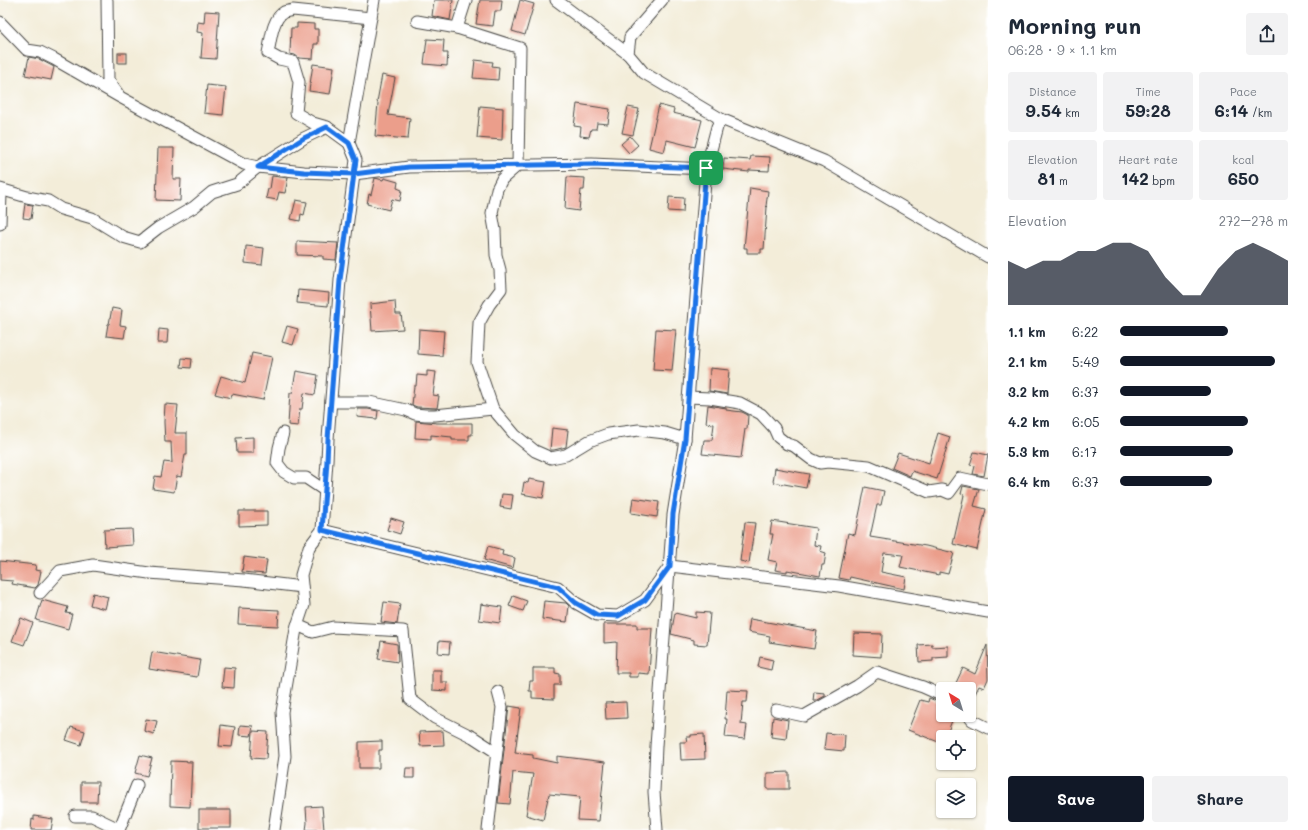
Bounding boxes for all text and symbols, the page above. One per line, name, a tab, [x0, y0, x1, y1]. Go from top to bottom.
text: Morning run	[1008, 11, 1141, 40]
button: share	[1246, 13, 1288, 55]
text: 06:28 · 9 × 1.1 km	[1008, 41, 1117, 58]
text: Distance	[1029, 84, 1076, 99]
text: Time	[1135, 84, 1161, 99]
text: Pace	[1230, 84, 1257, 99]
text: 9.54	[1026, 99, 1062, 121]
text: 59:28	[1125, 99, 1171, 121]
text: 6:14	[1214, 99, 1248, 121]
text: km	[1062, 105, 1080, 120]
text: /km	[1248, 105, 1272, 120]
pin	[689, 151, 723, 185]
text: Elevation	[1028, 152, 1077, 167]
text: Heart rate	[1118, 152, 1178, 167]
text: kcal	[1232, 152, 1254, 167]
icon: arrive	[695, 157, 717, 179]
text: 81	[1037, 167, 1056, 189]
text: 142	[1121, 167, 1149, 189]
text: 650	[1228, 167, 1259, 189]
text: m	[1056, 173, 1068, 188]
text: bpm	[1149, 173, 1175, 188]
text: Elevation	[1008, 212, 1066, 229]
text: 272–278 m	[1219, 212, 1288, 229]
text: 1.1 km	[1008, 323, 1046, 340]
text: 6:22	[1072, 323, 1098, 340]
text: 2.1 km	[1008, 353, 1047, 370]
text: 5:49	[1072, 353, 1099, 370]
text: 3.2 km	[1008, 383, 1049, 400]
text: 6:37	[1072, 383, 1099, 400]
text: 4.2 km	[1008, 413, 1050, 430]
text: 6:05	[1072, 413, 1099, 430]
text: 5.3 km	[1008, 443, 1049, 460]
text: 6:17	[1072, 443, 1097, 460]
text: 6.4 km	[1008, 473, 1050, 490]
text: 6:37	[1072, 473, 1099, 490]
north arrow	[936, 682, 976, 722]
map controls	[936, 682, 976, 818]
button: locate	[936, 730, 976, 770]
button: Save	[1008, 776, 1144, 822]
button: Share	[1152, 776, 1288, 822]
button: layers	[936, 778, 976, 818]

